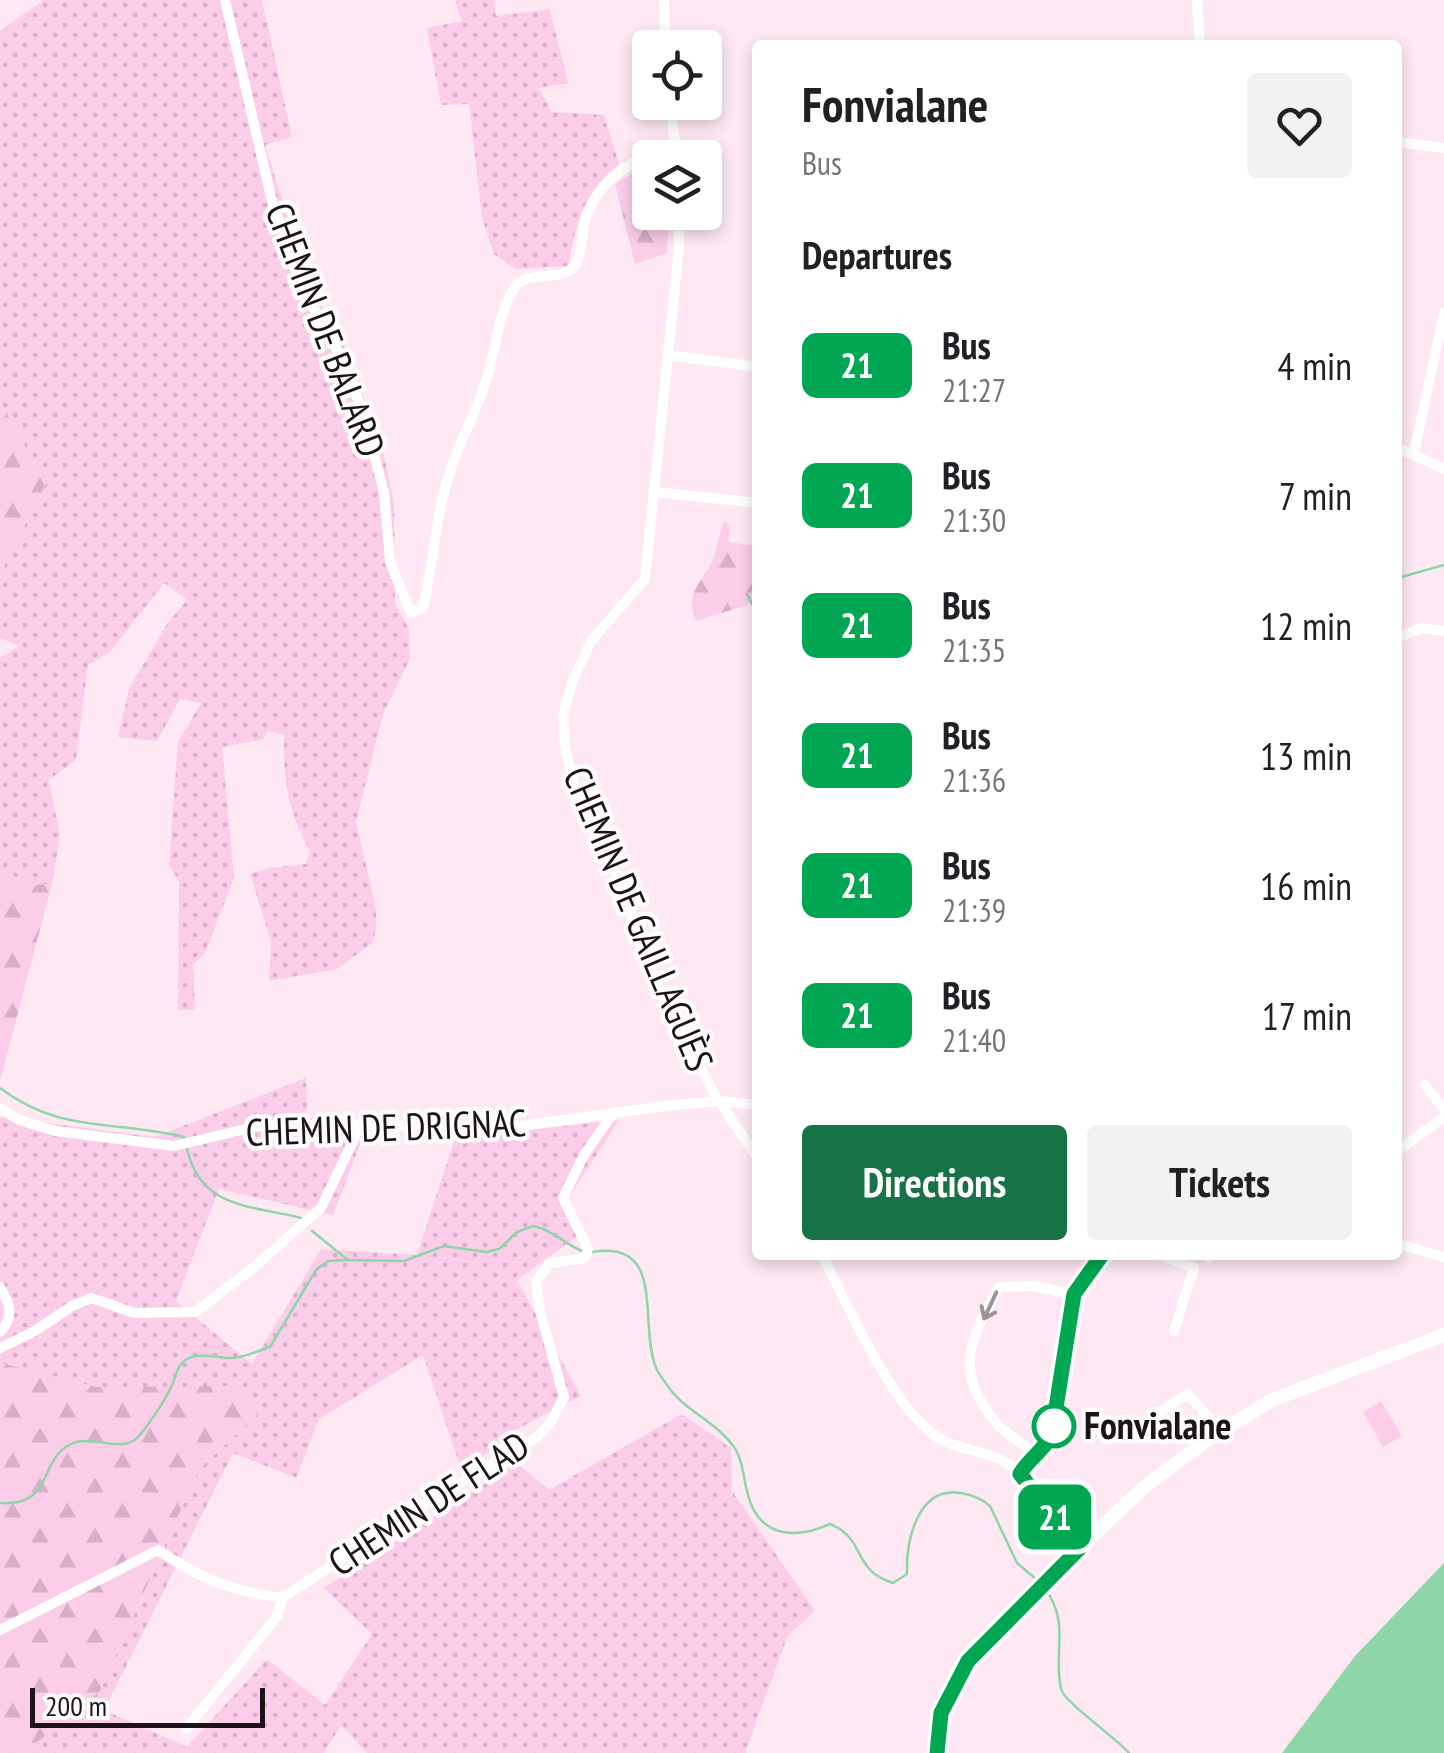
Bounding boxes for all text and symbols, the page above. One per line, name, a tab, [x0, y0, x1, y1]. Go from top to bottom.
map controls	[632, 30, 722, 230]
button: locate	[632, 30, 722, 120]
text: Fonvialane	[802, 73, 988, 135]
button: heart	[1247, 73, 1352, 178]
button: layers	[632, 140, 722, 230]
text: Bus	[802, 142, 842, 184]
street label: CHEMIN DE BALARD	[256, 196, 397, 463]
text: Departures	[802, 230, 952, 279]
text: Bus	[942, 320, 991, 369]
text: 4 min	[1277, 341, 1352, 390]
text: 21	[840, 342, 874, 388]
text: 21:27	[942, 369, 1006, 411]
text: Bus	[942, 450, 991, 499]
text: 7 min	[1279, 471, 1352, 520]
text: 21	[840, 472, 874, 518]
text: 21:30	[942, 499, 1006, 541]
text: Bus	[942, 580, 991, 629]
text: 12 min	[1260, 601, 1352, 650]
text: 21	[840, 602, 874, 648]
text: 21:35	[942, 629, 1006, 671]
text: Bus	[942, 710, 991, 759]
text: 13 min	[1260, 731, 1352, 780]
text: 21	[840, 732, 874, 778]
street label: CHEMIN DE GAILLAGUÈS	[553, 759, 726, 1078]
text: 21:36	[942, 759, 1006, 801]
text: Bus	[942, 840, 991, 889]
text: 16 min	[1260, 861, 1352, 910]
text: 21	[840, 862, 874, 908]
text: 21:39	[942, 889, 1006, 931]
text: Bus	[942, 970, 991, 1019]
text: 17 min	[1262, 991, 1352, 1040]
text: 21	[840, 992, 874, 1038]
text: 21:40	[942, 1019, 1006, 1061]
street label: CHEMIN DE DRIGNAC	[245, 1097, 527, 1156]
button: Directions	[802, 1125, 1067, 1240]
button: Tickets	[1087, 1125, 1352, 1240]
one-way arrow	[979, 1290, 998, 1320]
place label: Fonvialane	[1084, 1400, 1232, 1449]
marker: Fonvialane	[1033, 1405, 1075, 1447]
street label: CHEMIN DE FLAD	[319, 1420, 538, 1586]
line badge: 21	[1010, 1484, 1100, 1550]
text: 21	[1038, 1494, 1072, 1540]
scale bar	[30, 1683, 265, 1728]
text: 200 m	[45, 1687, 107, 1724]

